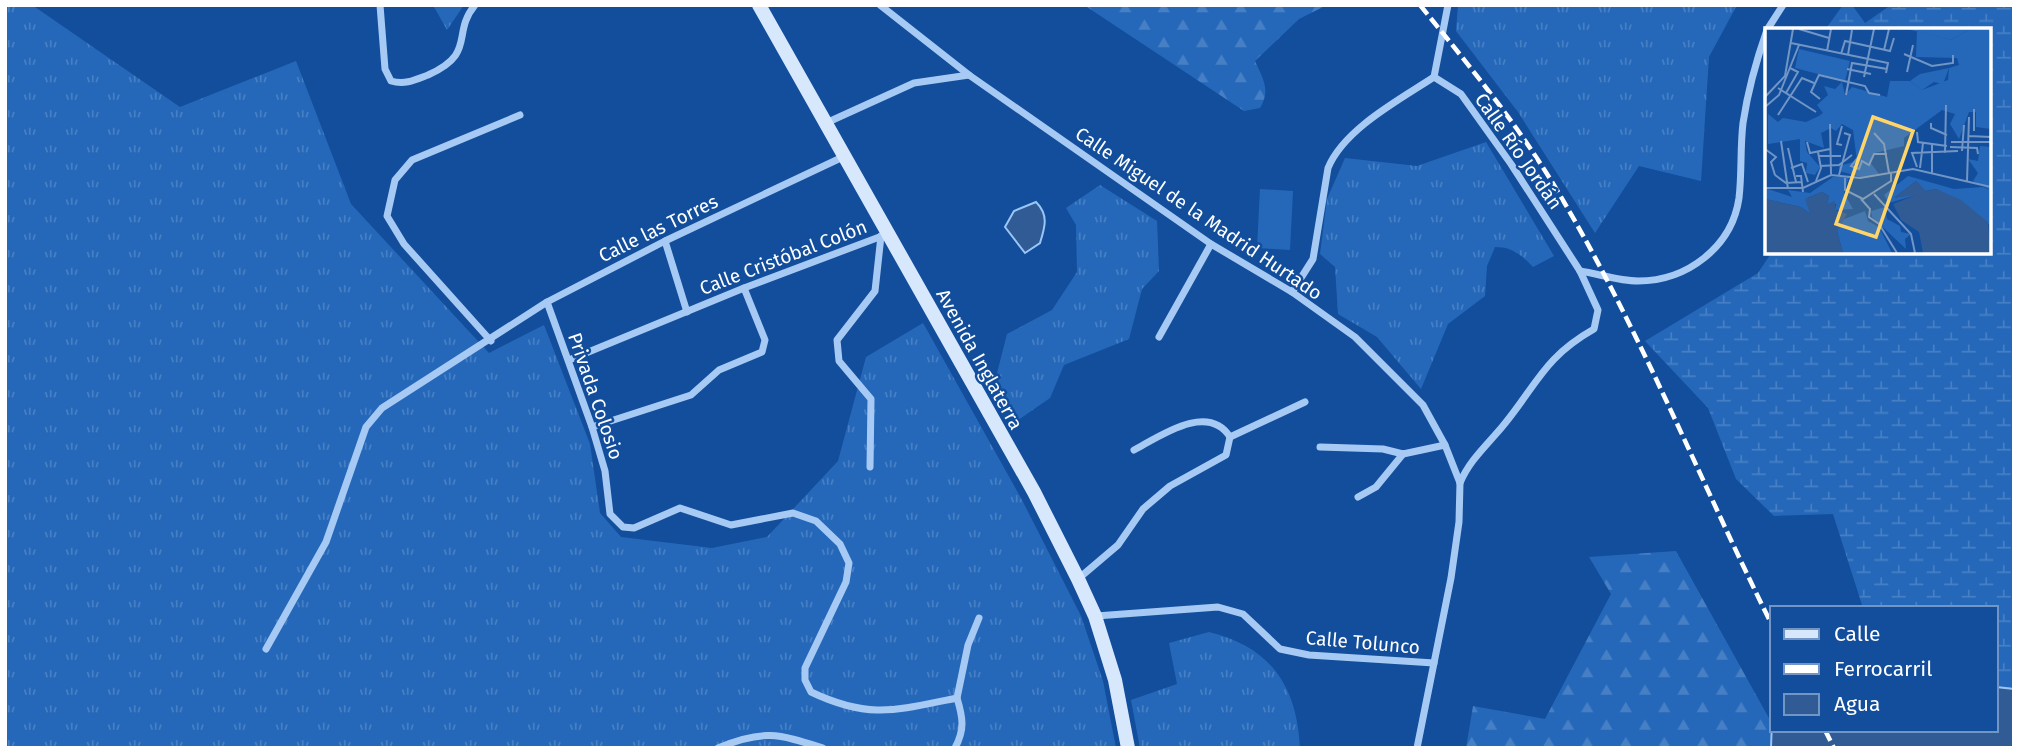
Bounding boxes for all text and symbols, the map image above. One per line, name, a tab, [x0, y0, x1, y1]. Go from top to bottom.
inset map	[1765, 28, 1991, 254]
street label: Calle Río Jordán	[1470, 89, 1567, 214]
street label: Calle Miguel de la Madrid Hurtado	[1071, 122, 1327, 305]
street label: Calle las Torres	[595, 190, 722, 267]
street label: Calle Cristóbal Colón	[696, 215, 870, 300]
street label: Avenida Inglaterra	[931, 285, 1028, 434]
street label: Privada Colosio	[563, 330, 628, 463]
legend	[1770, 606, 1998, 732]
text: Calle	[1834, 621, 1880, 647]
street label: Calle Tolunco	[1305, 626, 1421, 659]
text: Ferrocarril	[1834, 656, 1932, 682]
text: Agua	[1834, 691, 1880, 717]

